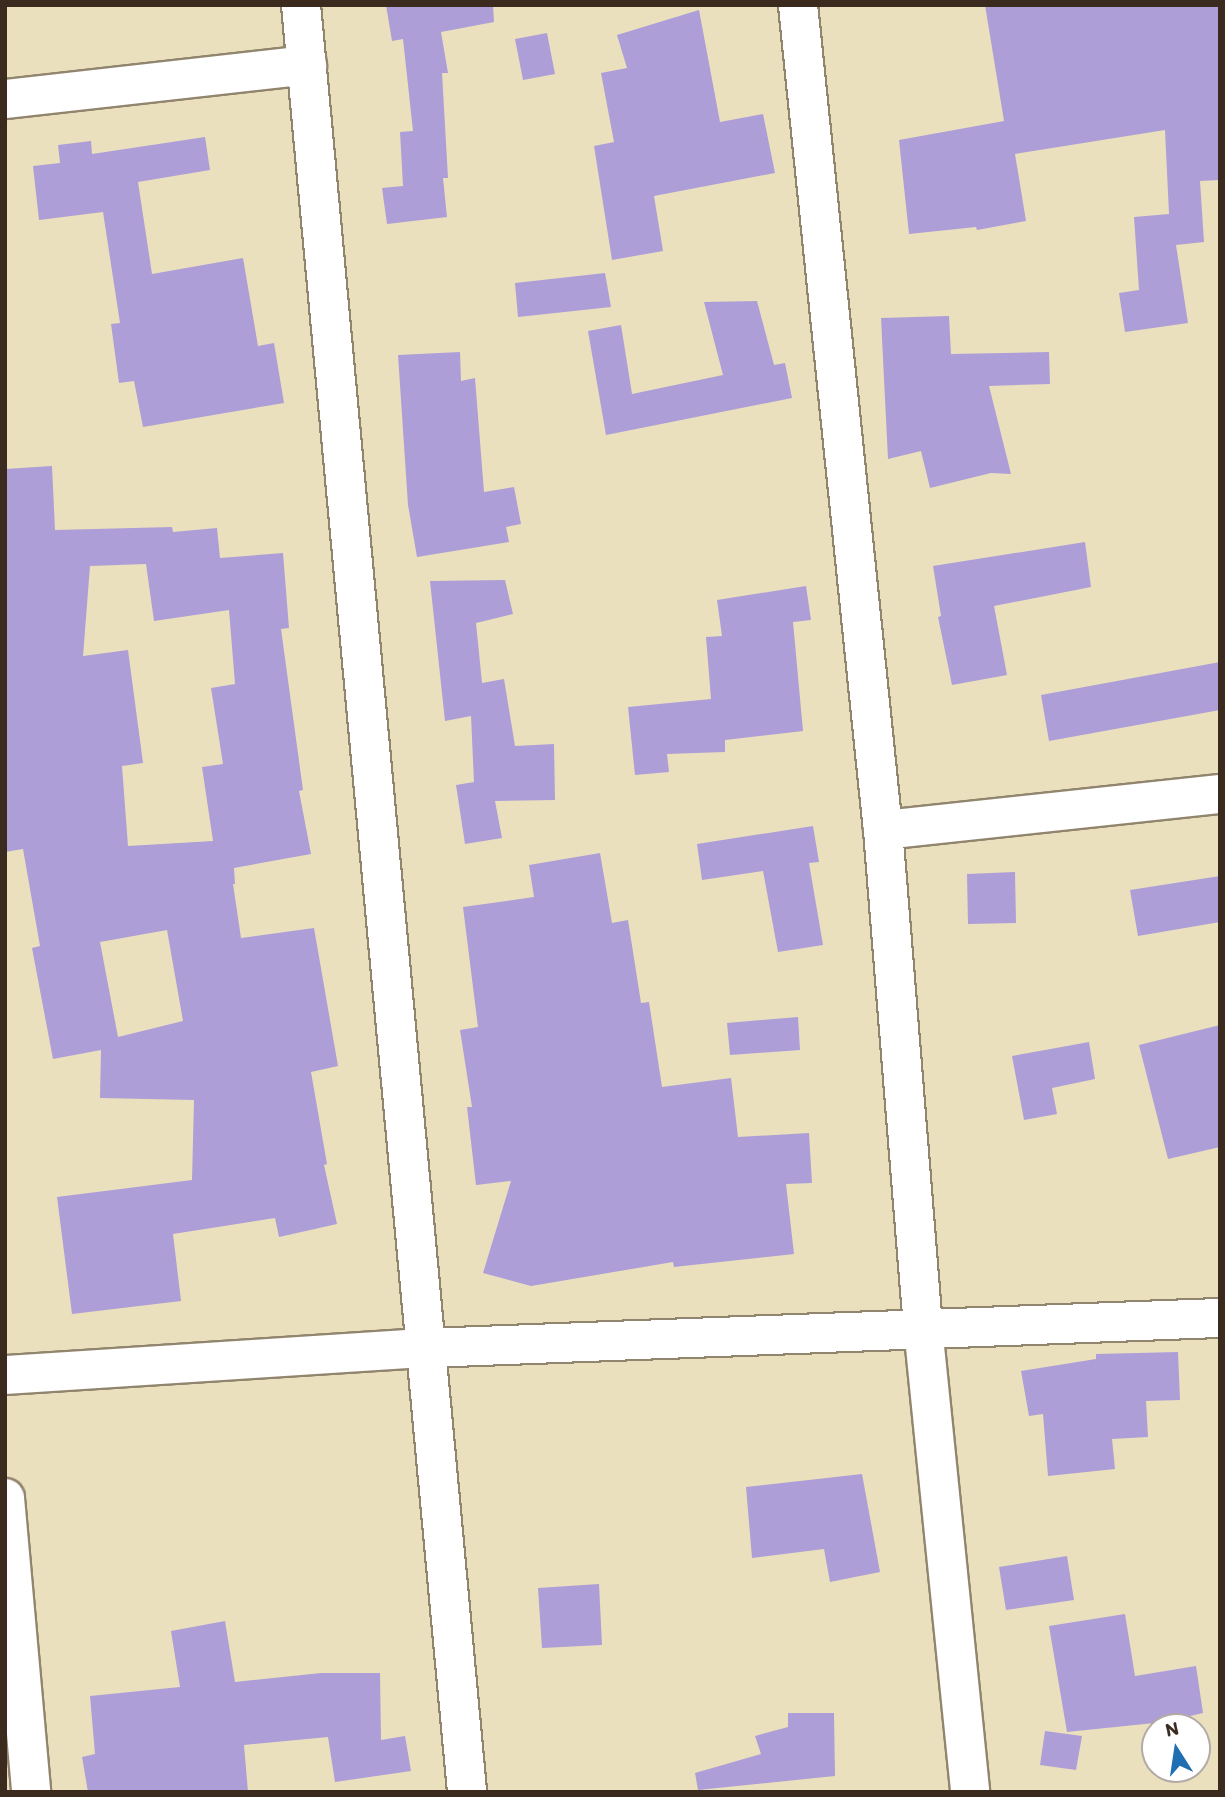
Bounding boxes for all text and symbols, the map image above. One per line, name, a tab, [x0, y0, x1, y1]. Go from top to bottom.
north arrow	[1141, 1713, 1211, 1783]
text: N	[1163, 1716, 1181, 1742]

